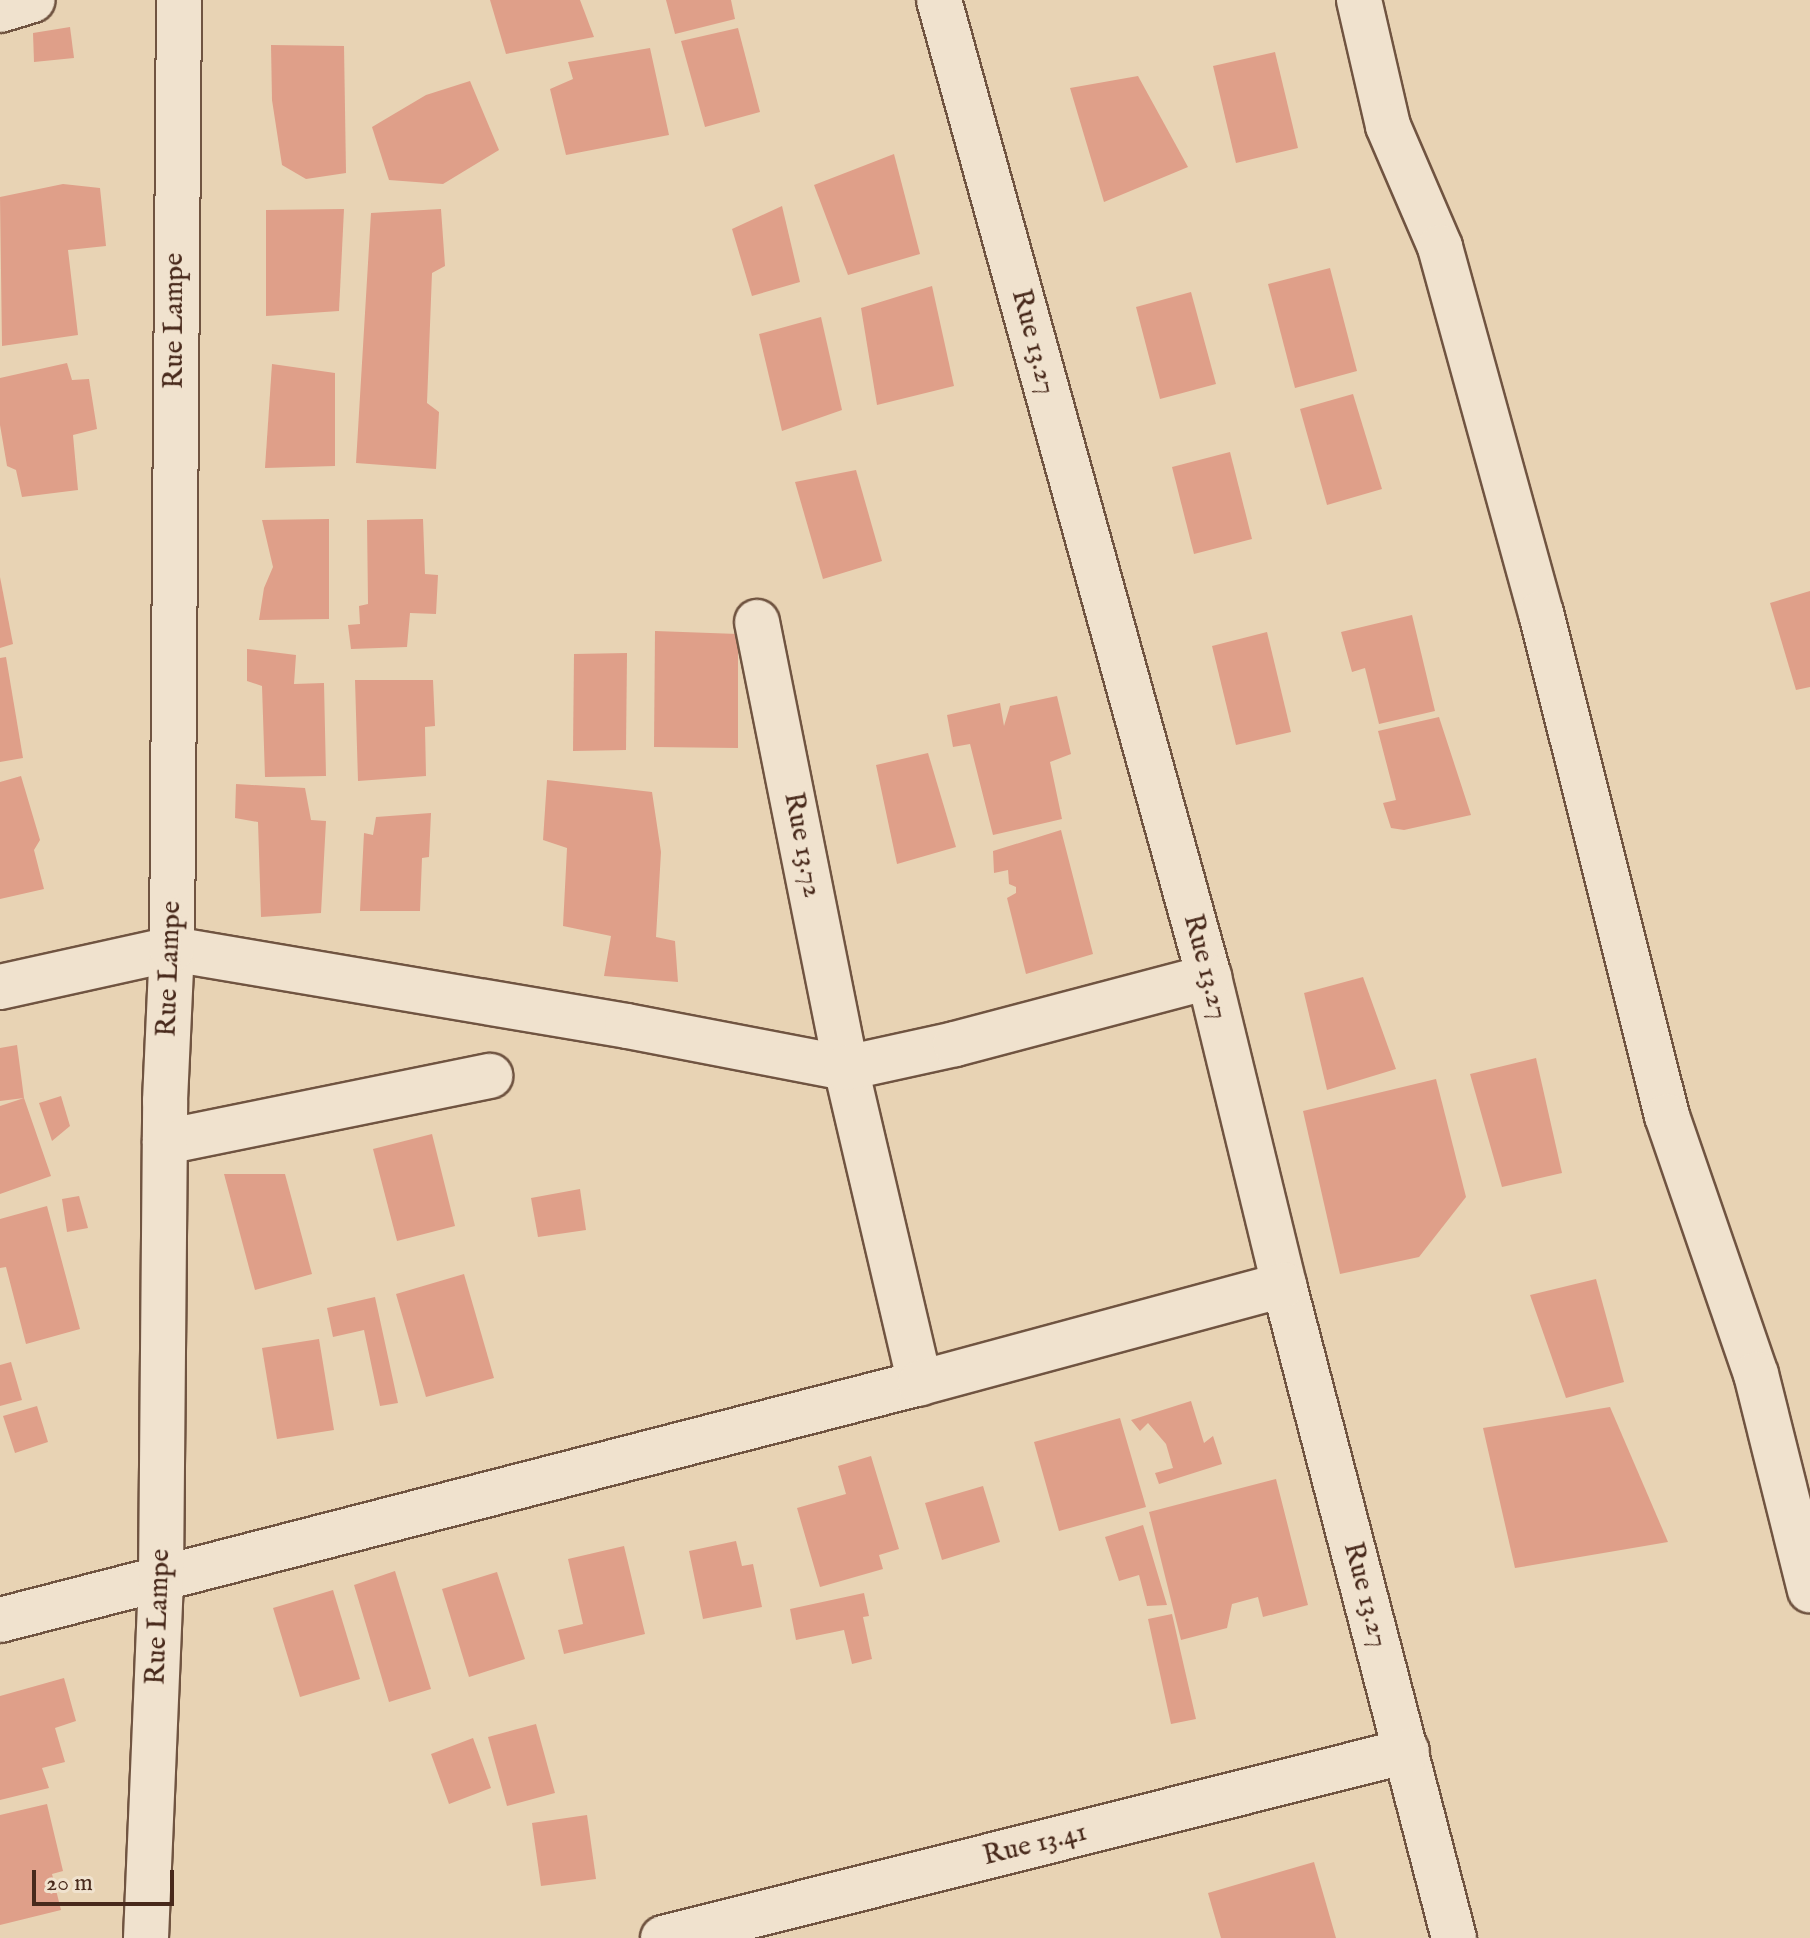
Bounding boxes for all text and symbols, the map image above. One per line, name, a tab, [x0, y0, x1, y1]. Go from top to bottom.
street label: Rue Lampe	[158, 253, 192, 389]
street label: Rue 13.27	[1003, 286, 1063, 398]
street label: Rue 13.72	[775, 790, 829, 900]
street label: Rue Lampe	[151, 900, 189, 1038]
street label: Rue 13.27	[1175, 911, 1235, 1023]
street label: Rue 13.27	[1335, 1539, 1395, 1651]
street label: Rue Lampe	[140, 1548, 178, 1686]
street label: Rue 13.41	[980, 1816, 1090, 1874]
scale bar	[36, 1854, 178, 1904]
text: 20 m	[46, 1868, 93, 1899]

